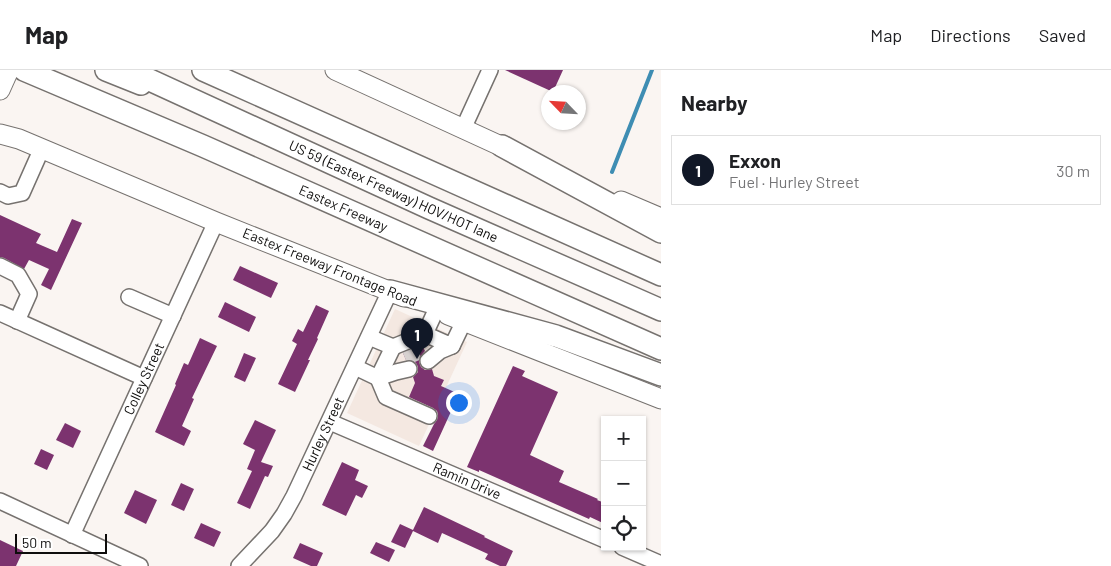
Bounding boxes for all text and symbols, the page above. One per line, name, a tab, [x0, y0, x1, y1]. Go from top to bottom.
text: Map	[25, 20, 68, 49]
text: Map	[870, 24, 902, 46]
text: Directions	[930, 24, 1011, 46]
text: Saved	[1039, 24, 1086, 46]
north arrow	[541, 85, 586, 130]
text: Nearby	[681, 90, 747, 115]
street label: US 59 (Eastex Freeway) HOV/HOT lane	[287, 137, 501, 245]
text: Exxon	[729, 149, 781, 172]
text: 1	[695, 161, 701, 180]
text: 30 m	[1056, 161, 1090, 180]
text: Fuel · Hurley Street	[729, 172, 860, 191]
street label: Eastex Freeway	[296, 181, 390, 235]
street label: Eastex Freeway Frontage Road	[240, 224, 420, 309]
pin: 1	[401, 318, 433, 359]
street label: Colley Street	[120, 340, 167, 417]
your location	[446, 390, 472, 416]
street label: Hurley Street	[298, 394, 347, 474]
map controls	[601, 416, 646, 551]
button: +	[601, 416, 646, 461]
street label: Ramin Drive	[430, 458, 504, 502]
button: −	[601, 461, 646, 506]
button: locate	[601, 506, 646, 551]
scale bar	[15, 531, 108, 554]
text: 50 m	[22, 534, 51, 551]

